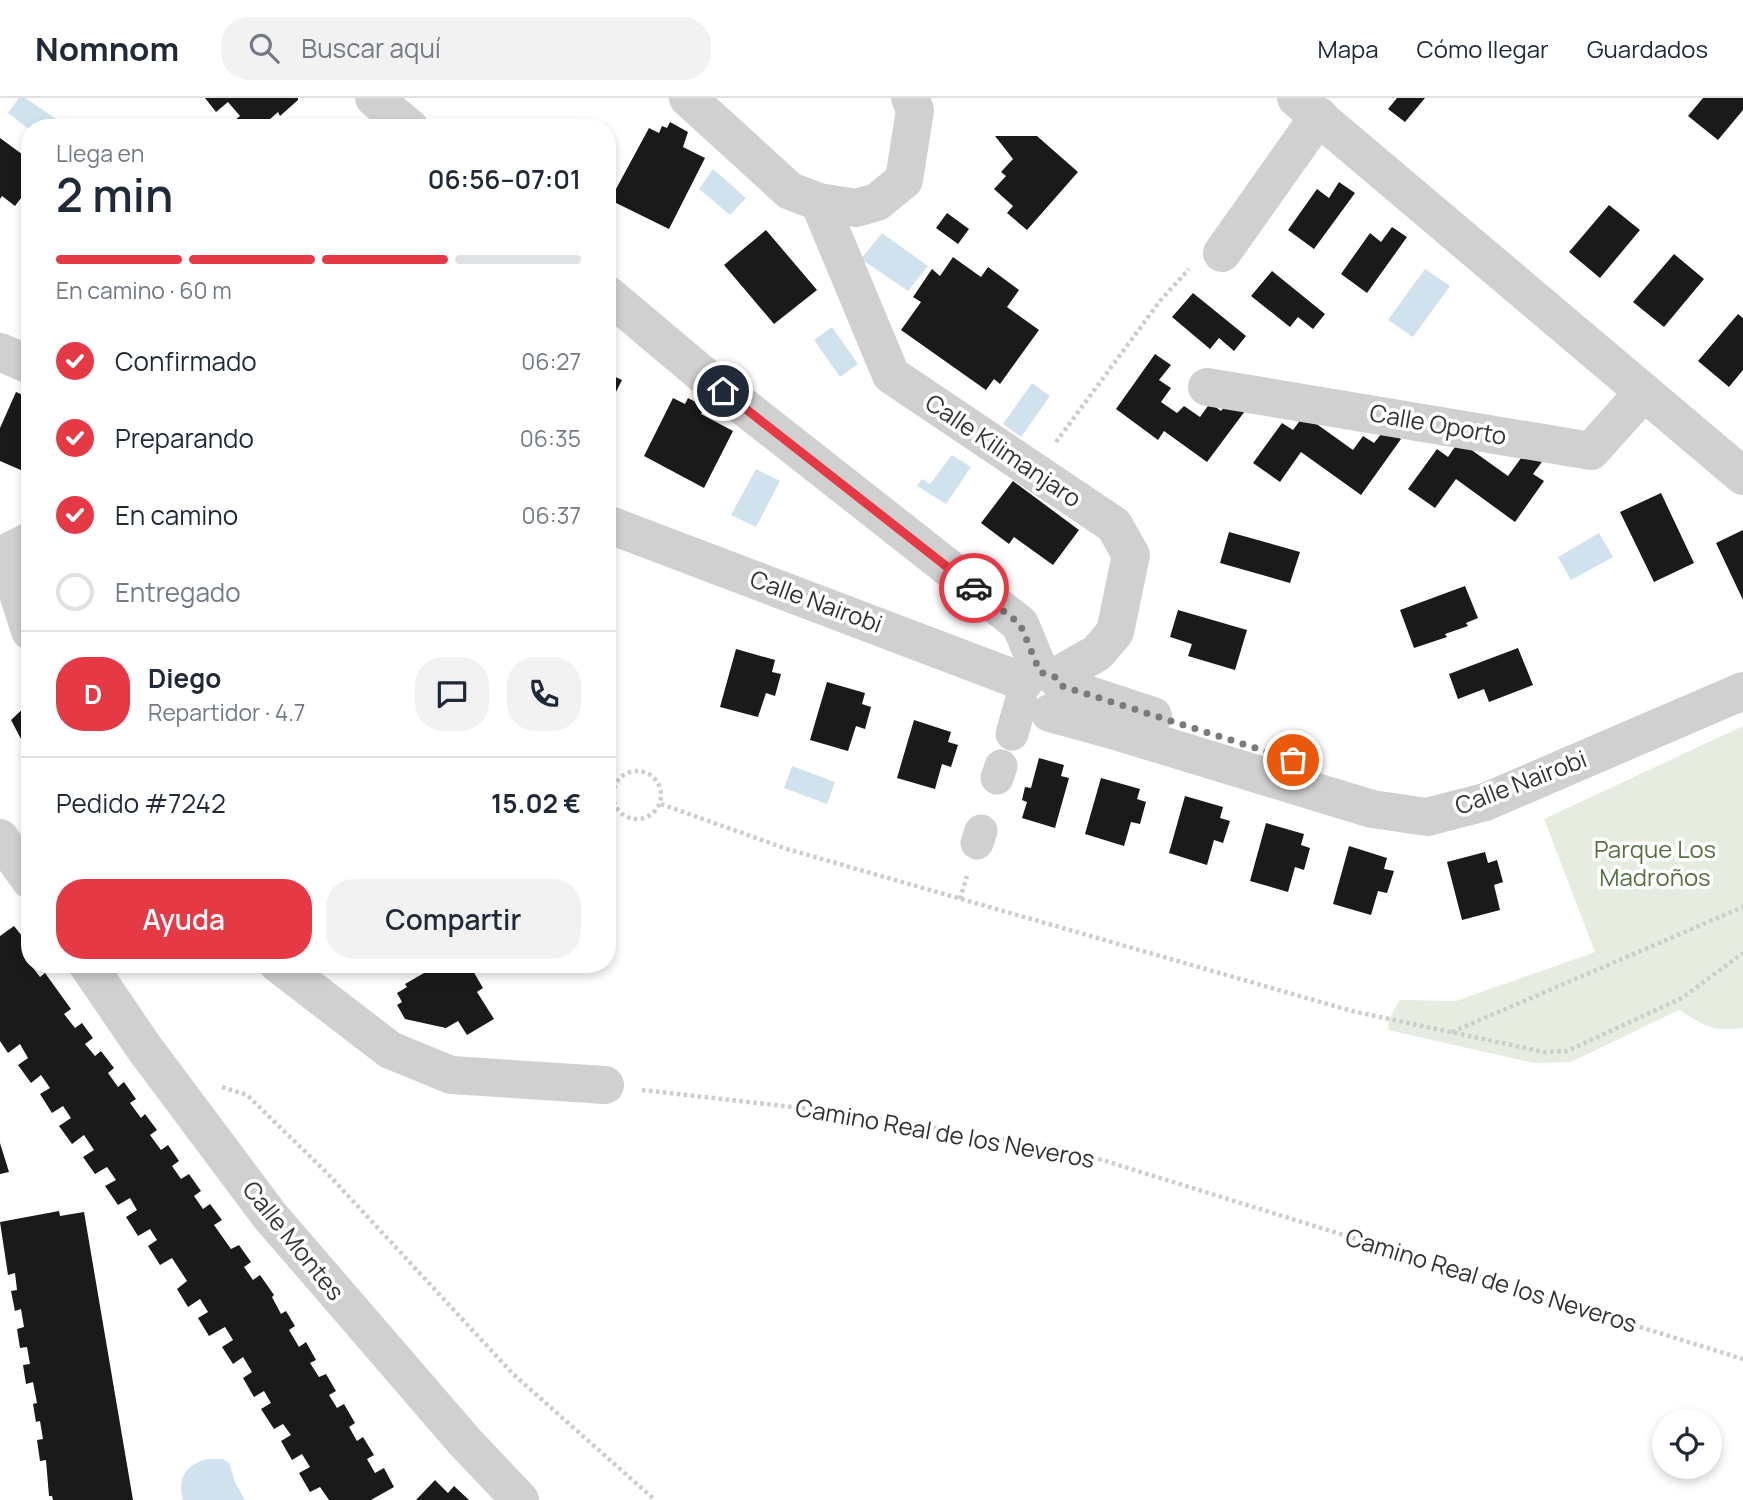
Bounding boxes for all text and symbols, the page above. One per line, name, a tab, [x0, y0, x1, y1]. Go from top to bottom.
search box	[221, 17, 711, 80]
text: Nomnom	[35, 26, 179, 71]
icon: search	[245, 29, 283, 67]
text: Buscar aquí	[301, 30, 441, 66]
text: Mapa	[1318, 32, 1379, 65]
text: Cómo llegar	[1417, 32, 1549, 65]
text: Guardados	[1587, 32, 1708, 65]
text: Llega en	[56, 137, 144, 169]
text: 06:56–07:01	[428, 161, 581, 197]
text: 2 min	[56, 163, 173, 226]
text: En camino · 60 m	[56, 274, 232, 306]
icon: check	[56, 342, 94, 380]
text: Confirmado	[115, 343, 257, 379]
text: 06:27	[521, 345, 581, 377]
pin	[693, 361, 753, 421]
icon: home	[704, 372, 742, 410]
street label: Calle Kilimanjaro	[919, 385, 1088, 514]
street label: Calle Oporto	[1367, 395, 1509, 452]
icon: check	[56, 419, 94, 457]
text: Preparando	[115, 420, 254, 456]
text: 06:35	[520, 422, 581, 454]
icon: check	[56, 496, 94, 534]
text: En camino	[115, 497, 238, 533]
text: 06:37	[522, 499, 581, 531]
courier	[939, 553, 1009, 623]
street label: Calle Nairobi	[746, 561, 887, 640]
icon: car	[955, 569, 993, 607]
text: Entregado	[115, 574, 241, 610]
button: chat	[415, 657, 489, 731]
button: phone	[507, 657, 581, 731]
text: Diego	[148, 660, 221, 696]
text: D	[84, 676, 102, 712]
text: Repartidor · 4.7	[148, 696, 305, 728]
pin	[1263, 730, 1323, 790]
icon: bag	[1274, 741, 1312, 779]
street label: Calle Nairobi	[1450, 741, 1591, 822]
text: Pedido #7242	[56, 785, 226, 821]
text: 15.02 €	[491, 785, 581, 821]
park label: Parque Los Madroños	[1594, 832, 1716, 893]
button: Ayuda	[56, 879, 312, 959]
button: Compartir	[326, 879, 581, 959]
street label: Camino Real de los Neveros	[793, 1090, 1097, 1175]
street label: Calle Montes	[236, 1173, 353, 1307]
street label: Camino Real de los Neveros	[1342, 1219, 1641, 1340]
map controls	[1652, 1409, 1722, 1479]
button: locate	[1652, 1409, 1722, 1479]

